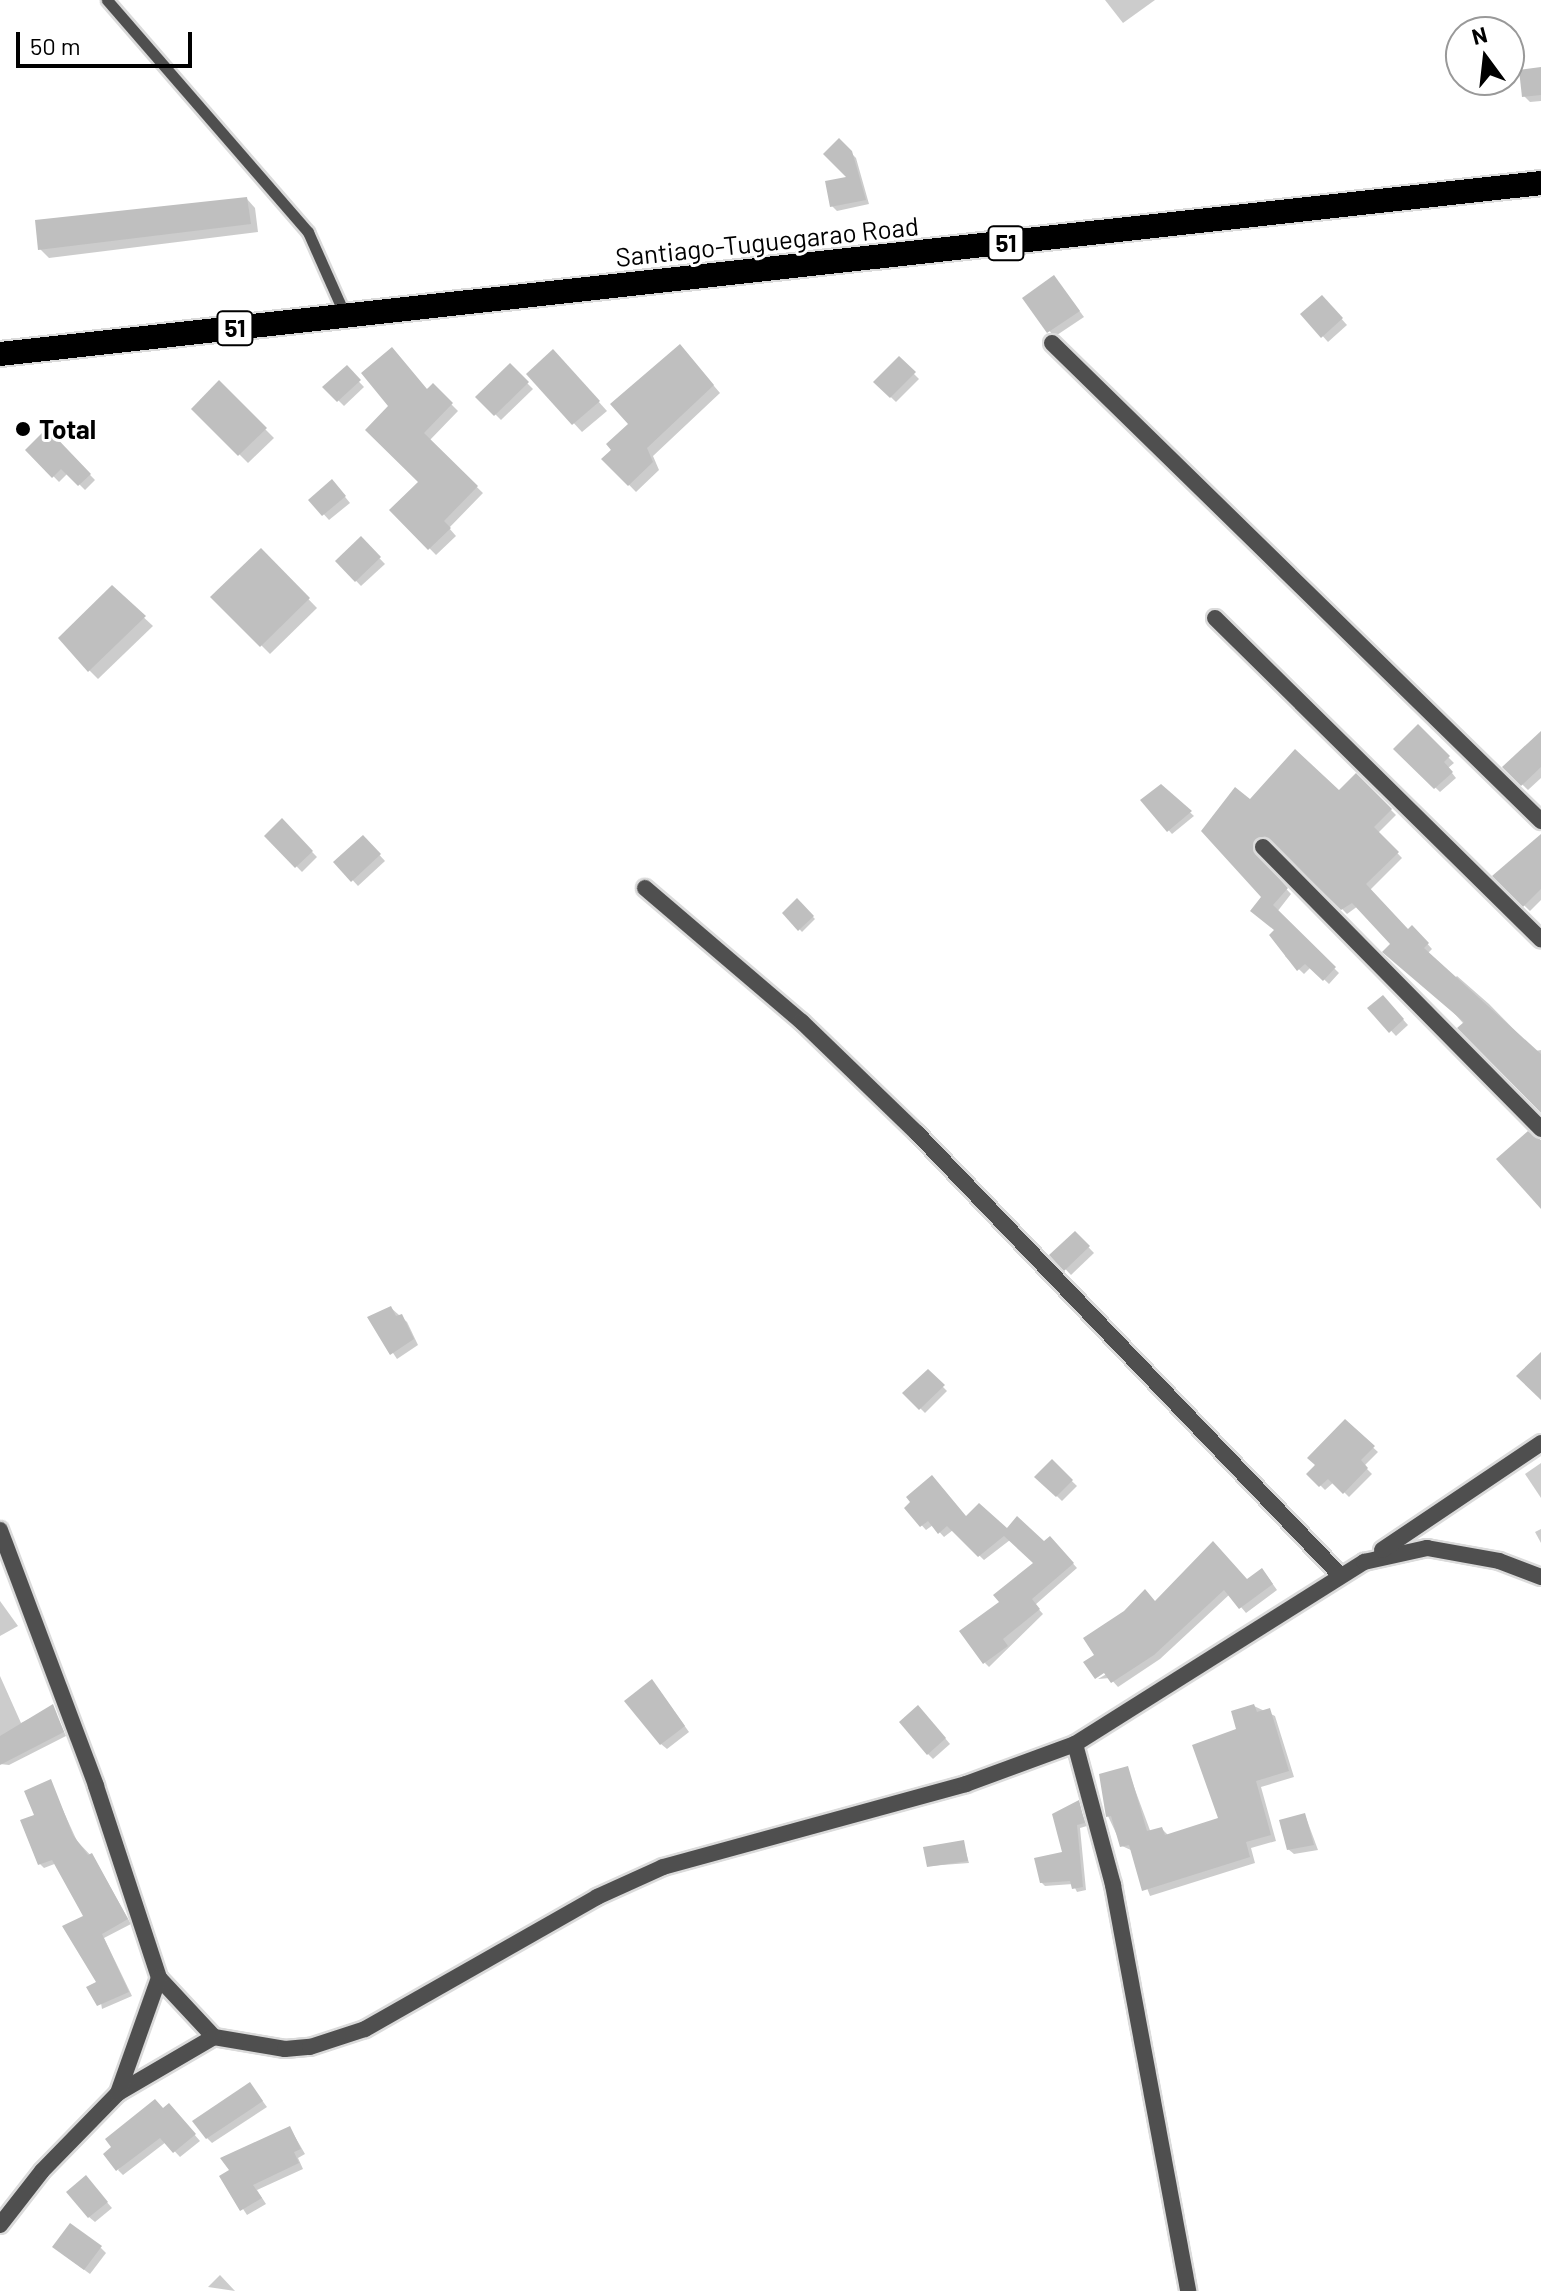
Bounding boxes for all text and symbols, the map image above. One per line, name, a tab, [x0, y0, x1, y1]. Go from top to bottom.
scale bar	[20, 16, 196, 66]
north arrow	[1445, 16, 1525, 96]
text: N	[1469, 20, 1490, 49]
text: 50 m	[30, 31, 81, 60]
street label: Santiago-Tuguegarao Road	[614, 210, 920, 272]
road number: 51	[986, 223, 1026, 263]
road number: 51	[215, 308, 255, 348]
place label: Total	[39, 413, 96, 445]
marker: Total	[14, 420, 32, 438]

